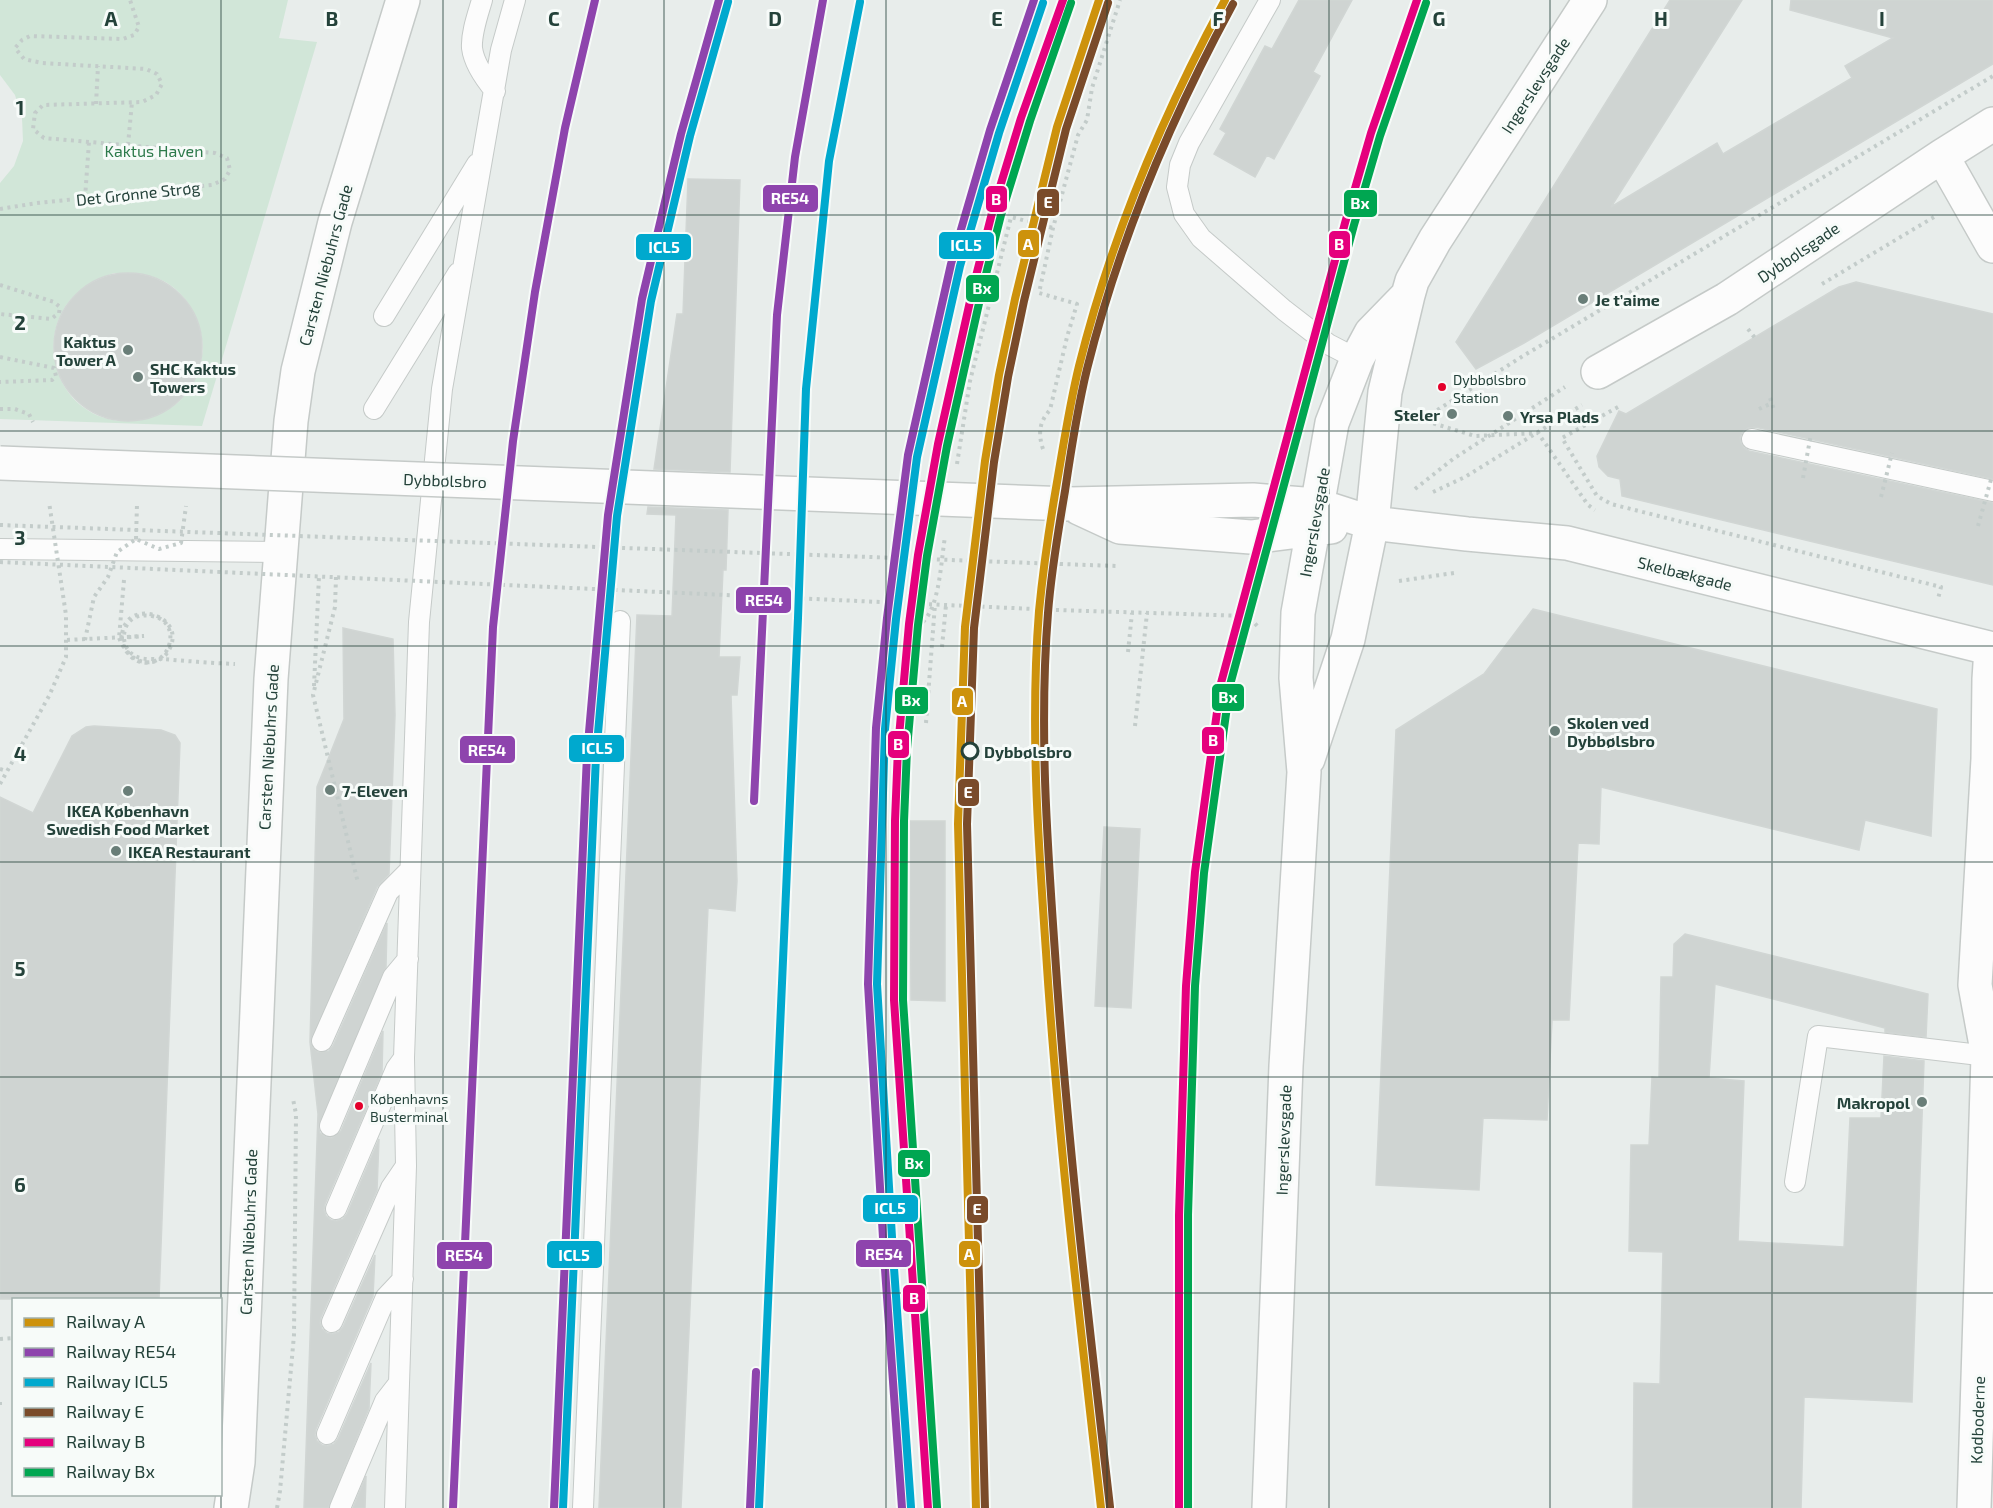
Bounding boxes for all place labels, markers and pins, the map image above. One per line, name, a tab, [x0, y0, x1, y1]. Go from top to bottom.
place label: Je t’aime	[1595, 290, 1660, 309]
marker: Je t’aime	[1576, 292, 1590, 306]
place label: Kaktus Tower A	[56, 332, 117, 369]
marker: Kaktus Tower A	[121, 343, 135, 357]
place label: SHC Kaktus Towers	[150, 359, 236, 396]
marker: SHC Kaktus Towers	[131, 370, 145, 384]
place label: Dybbølsbro Station	[1453, 371, 1526, 406]
marker: Dybbølsbro Station	[1436, 381, 1448, 393]
place label: Steler	[1394, 405, 1440, 424]
marker: Steler	[1445, 407, 1459, 421]
place label: Yrsa Plads	[1520, 407, 1599, 426]
marker: Yrsa Plads	[1501, 409, 1515, 423]
place label: Skolen ved Dybbølsbro	[1567, 713, 1655, 751]
marker: Skolen ved Dybbølsbro	[1548, 724, 1562, 738]
marker: Dybbølsbro	[961, 742, 979, 760]
place label: Dybbølsbro	[984, 742, 1072, 762]
place label: 7-Eleven	[342, 781, 408, 800]
marker: 7-Eleven	[323, 783, 337, 797]
marker: IKEA København Swedish Food Market	[121, 784, 135, 798]
place label: IKEA København Swedish Food Market	[47, 801, 210, 838]
place label: IKEA Restaurant	[128, 842, 251, 861]
marker: IKEA Restaurant	[109, 844, 123, 858]
place label: Københavns Busterminal	[370, 1090, 449, 1125]
place label: Makropol	[1837, 1093, 1911, 1112]
marker: Makropol	[1915, 1095, 1929, 1109]
marker: Københavns Busterminal	[353, 1100, 365, 1112]

